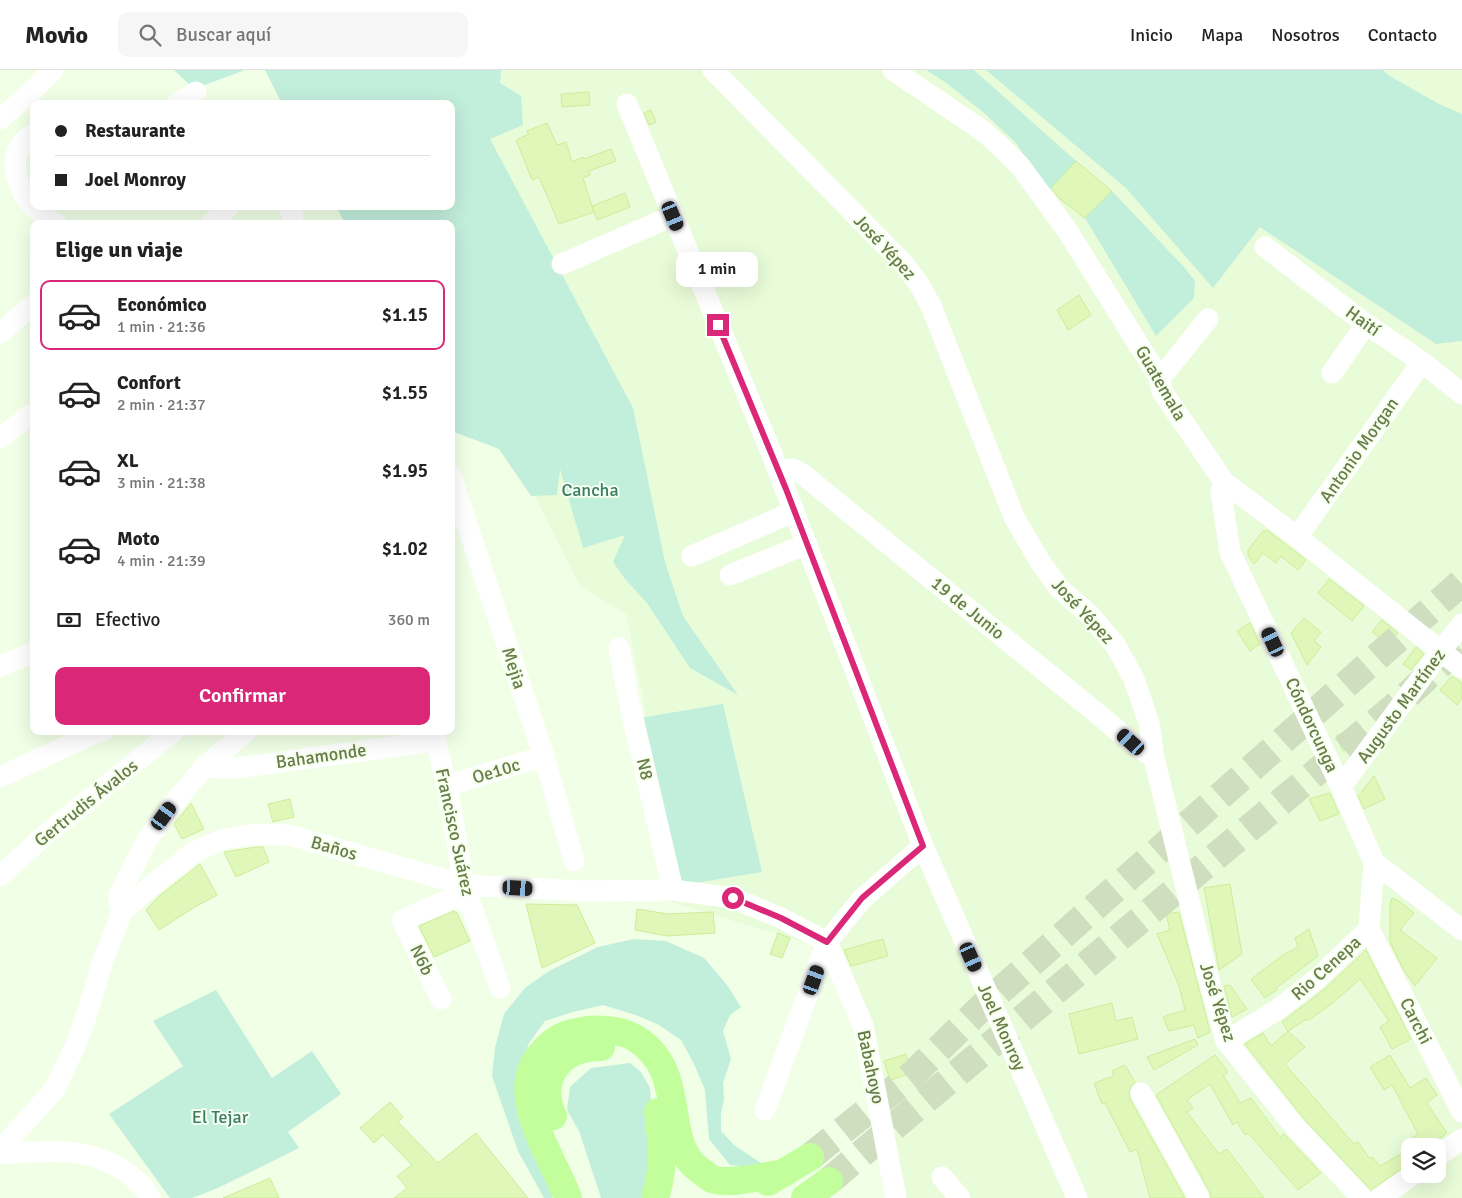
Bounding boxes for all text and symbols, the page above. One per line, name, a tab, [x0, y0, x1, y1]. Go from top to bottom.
search box	[118, 12, 468, 57]
text: Movio	[25, 20, 88, 50]
icon: search	[136, 21, 164, 49]
text: Buscar aquí	[176, 23, 271, 47]
text: Inicio	[1130, 24, 1173, 46]
text: Mapa	[1201, 24, 1243, 46]
text: Nosotros	[1271, 24, 1340, 46]
text: Contacto	[1368, 24, 1437, 46]
text: Restaurante	[85, 119, 185, 143]
text: Joel Monroy	[85, 168, 186, 192]
car	[660, 199, 685, 233]
street label: José Yépez	[849, 210, 921, 284]
text: Elige un viaje	[55, 236, 183, 263]
callout: 1 min	[677, 252, 759, 288]
text: 1 min	[698, 259, 736, 279]
icon: car	[57, 293, 102, 338]
text: Económico	[117, 293, 207, 317]
street label: Haití	[1341, 301, 1385, 341]
text: $1.15	[382, 303, 428, 327]
route end	[707, 314, 729, 336]
text: 1 min · 21:36	[117, 317, 206, 337]
street label: Guatemala	[1131, 341, 1191, 425]
icon: car	[57, 371, 102, 416]
text: Confort	[117, 371, 181, 395]
text: $1.55	[382, 381, 428, 405]
street label: Antonio Morgan	[1315, 393, 1403, 507]
text: 2 min · 21:37	[117, 395, 206, 415]
icon: car	[57, 449, 102, 494]
text: XL	[117, 449, 139, 473]
text: $1.95	[382, 459, 428, 483]
text: 3 min · 21:38	[117, 473, 206, 493]
park label: Cancha	[561, 479, 619, 501]
icon: car	[57, 527, 102, 572]
text: Moto	[117, 527, 160, 551]
text: $1.02	[382, 537, 428, 561]
text: 4 min · 21:39	[117, 551, 206, 571]
street label: 19 de Junio	[927, 572, 1009, 644]
street label: José Yépez	[1047, 574, 1119, 648]
icon: cash	[55, 606, 83, 634]
text: Efectivo	[95, 608, 160, 632]
text: 360 m	[388, 610, 430, 630]
car	[1259, 625, 1286, 659]
street label: Mejia	[497, 644, 531, 692]
street label: Augusto Martínez	[1352, 644, 1450, 768]
button: Confirmar	[55, 667, 430, 725]
street label: Cóndorcunga	[1281, 674, 1343, 776]
car	[1114, 726, 1147, 758]
street label: Bahamonde	[274, 739, 368, 773]
street label: Oe10c	[469, 753, 523, 789]
street label: Gertrudis Ávalos	[30, 754, 142, 851]
street label: N8	[632, 756, 658, 782]
street label: Francisco Suárez	[431, 766, 479, 898]
car	[149, 799, 178, 833]
street label: Baños	[308, 831, 360, 865]
car	[502, 880, 533, 896]
route start	[722, 887, 744, 909]
street label: Rio Cenepa	[1287, 931, 1365, 1005]
car	[958, 940, 983, 974]
street label: N6b	[405, 941, 439, 979]
street label: José Yépez	[1195, 960, 1241, 1044]
car	[801, 963, 826, 997]
street label: Joel Monroy	[973, 980, 1031, 1075]
street label: Carchi	[1395, 994, 1437, 1048]
street label: Babahoyo	[852, 1028, 890, 1106]
park label: El Tejar	[192, 1106, 249, 1128]
map controls	[1401, 1138, 1446, 1183]
button: layers	[1401, 1138, 1446, 1183]

